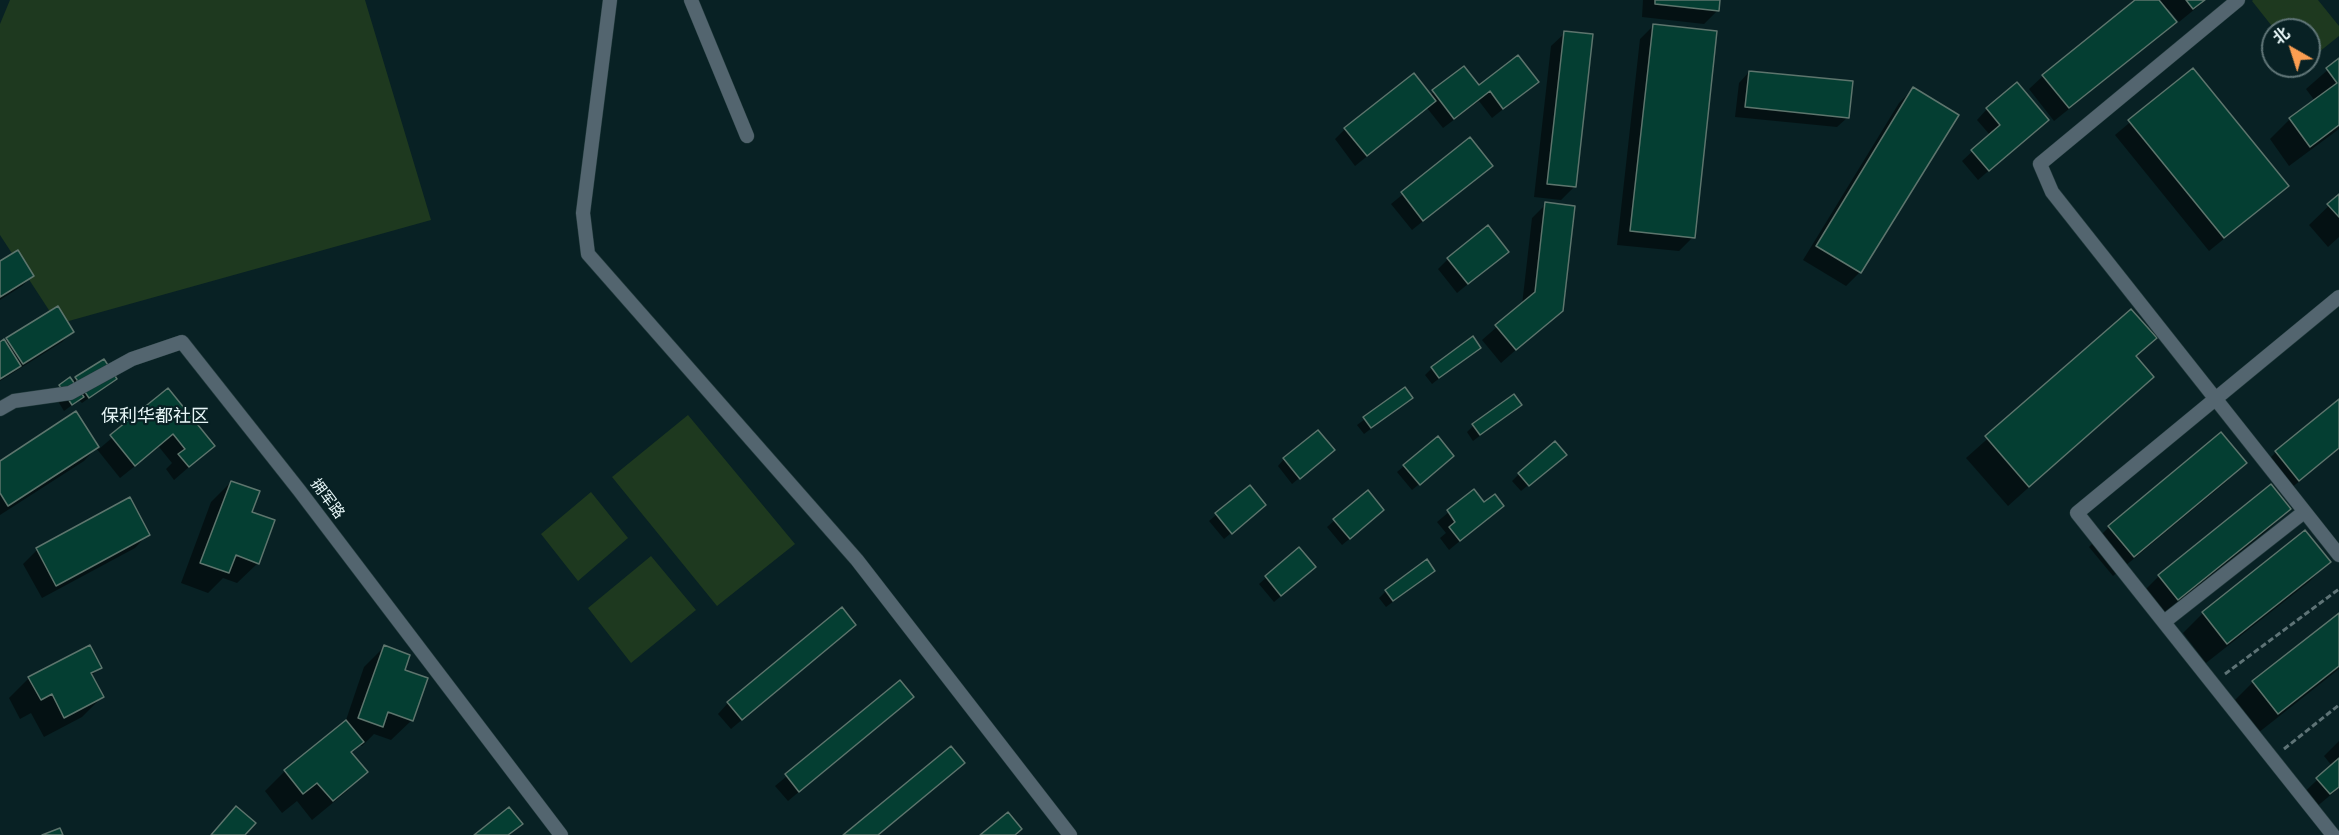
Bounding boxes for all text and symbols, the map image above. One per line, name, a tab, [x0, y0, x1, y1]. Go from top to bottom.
north arrow	[2261, 18, 2321, 78]
text: 北	[2268, 22, 2294, 49]
district label: 保利华都社区	[101, 406, 209, 428]
street label: 拥军路	[306, 476, 348, 522]

